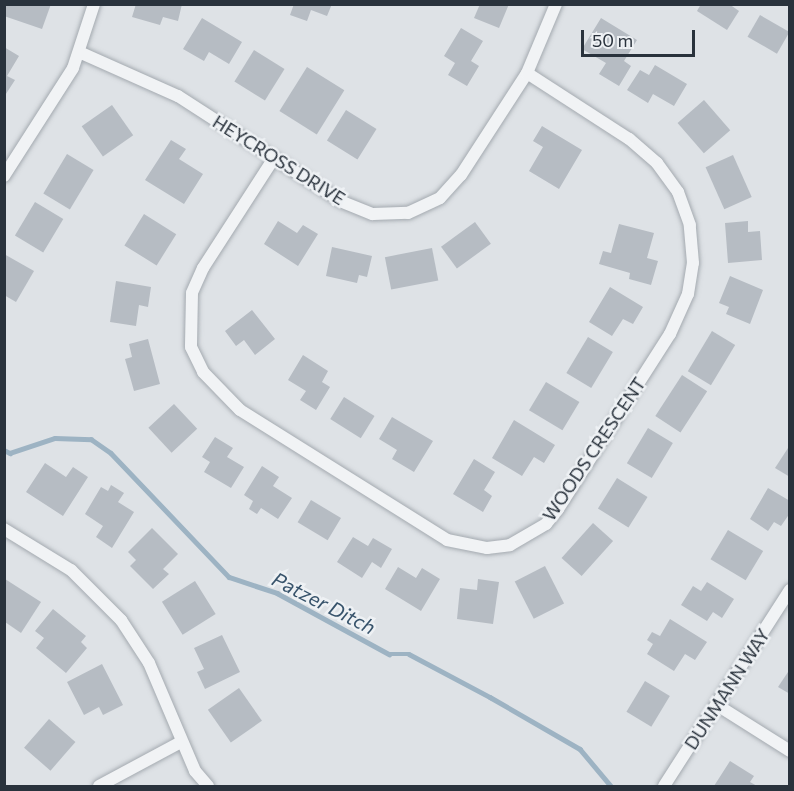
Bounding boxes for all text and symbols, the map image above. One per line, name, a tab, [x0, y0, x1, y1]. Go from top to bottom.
scale bar	[584, 18, 698, 56]
text: 50 m	[592, 29, 633, 51]
street label: HEYCROSS DRIVE	[209, 111, 349, 209]
street label: WOODS CRESCENT	[538, 373, 650, 525]
water label: Patzer Ditch	[268, 567, 380, 639]
street label: DUNMANN WAY	[680, 624, 774, 754]

